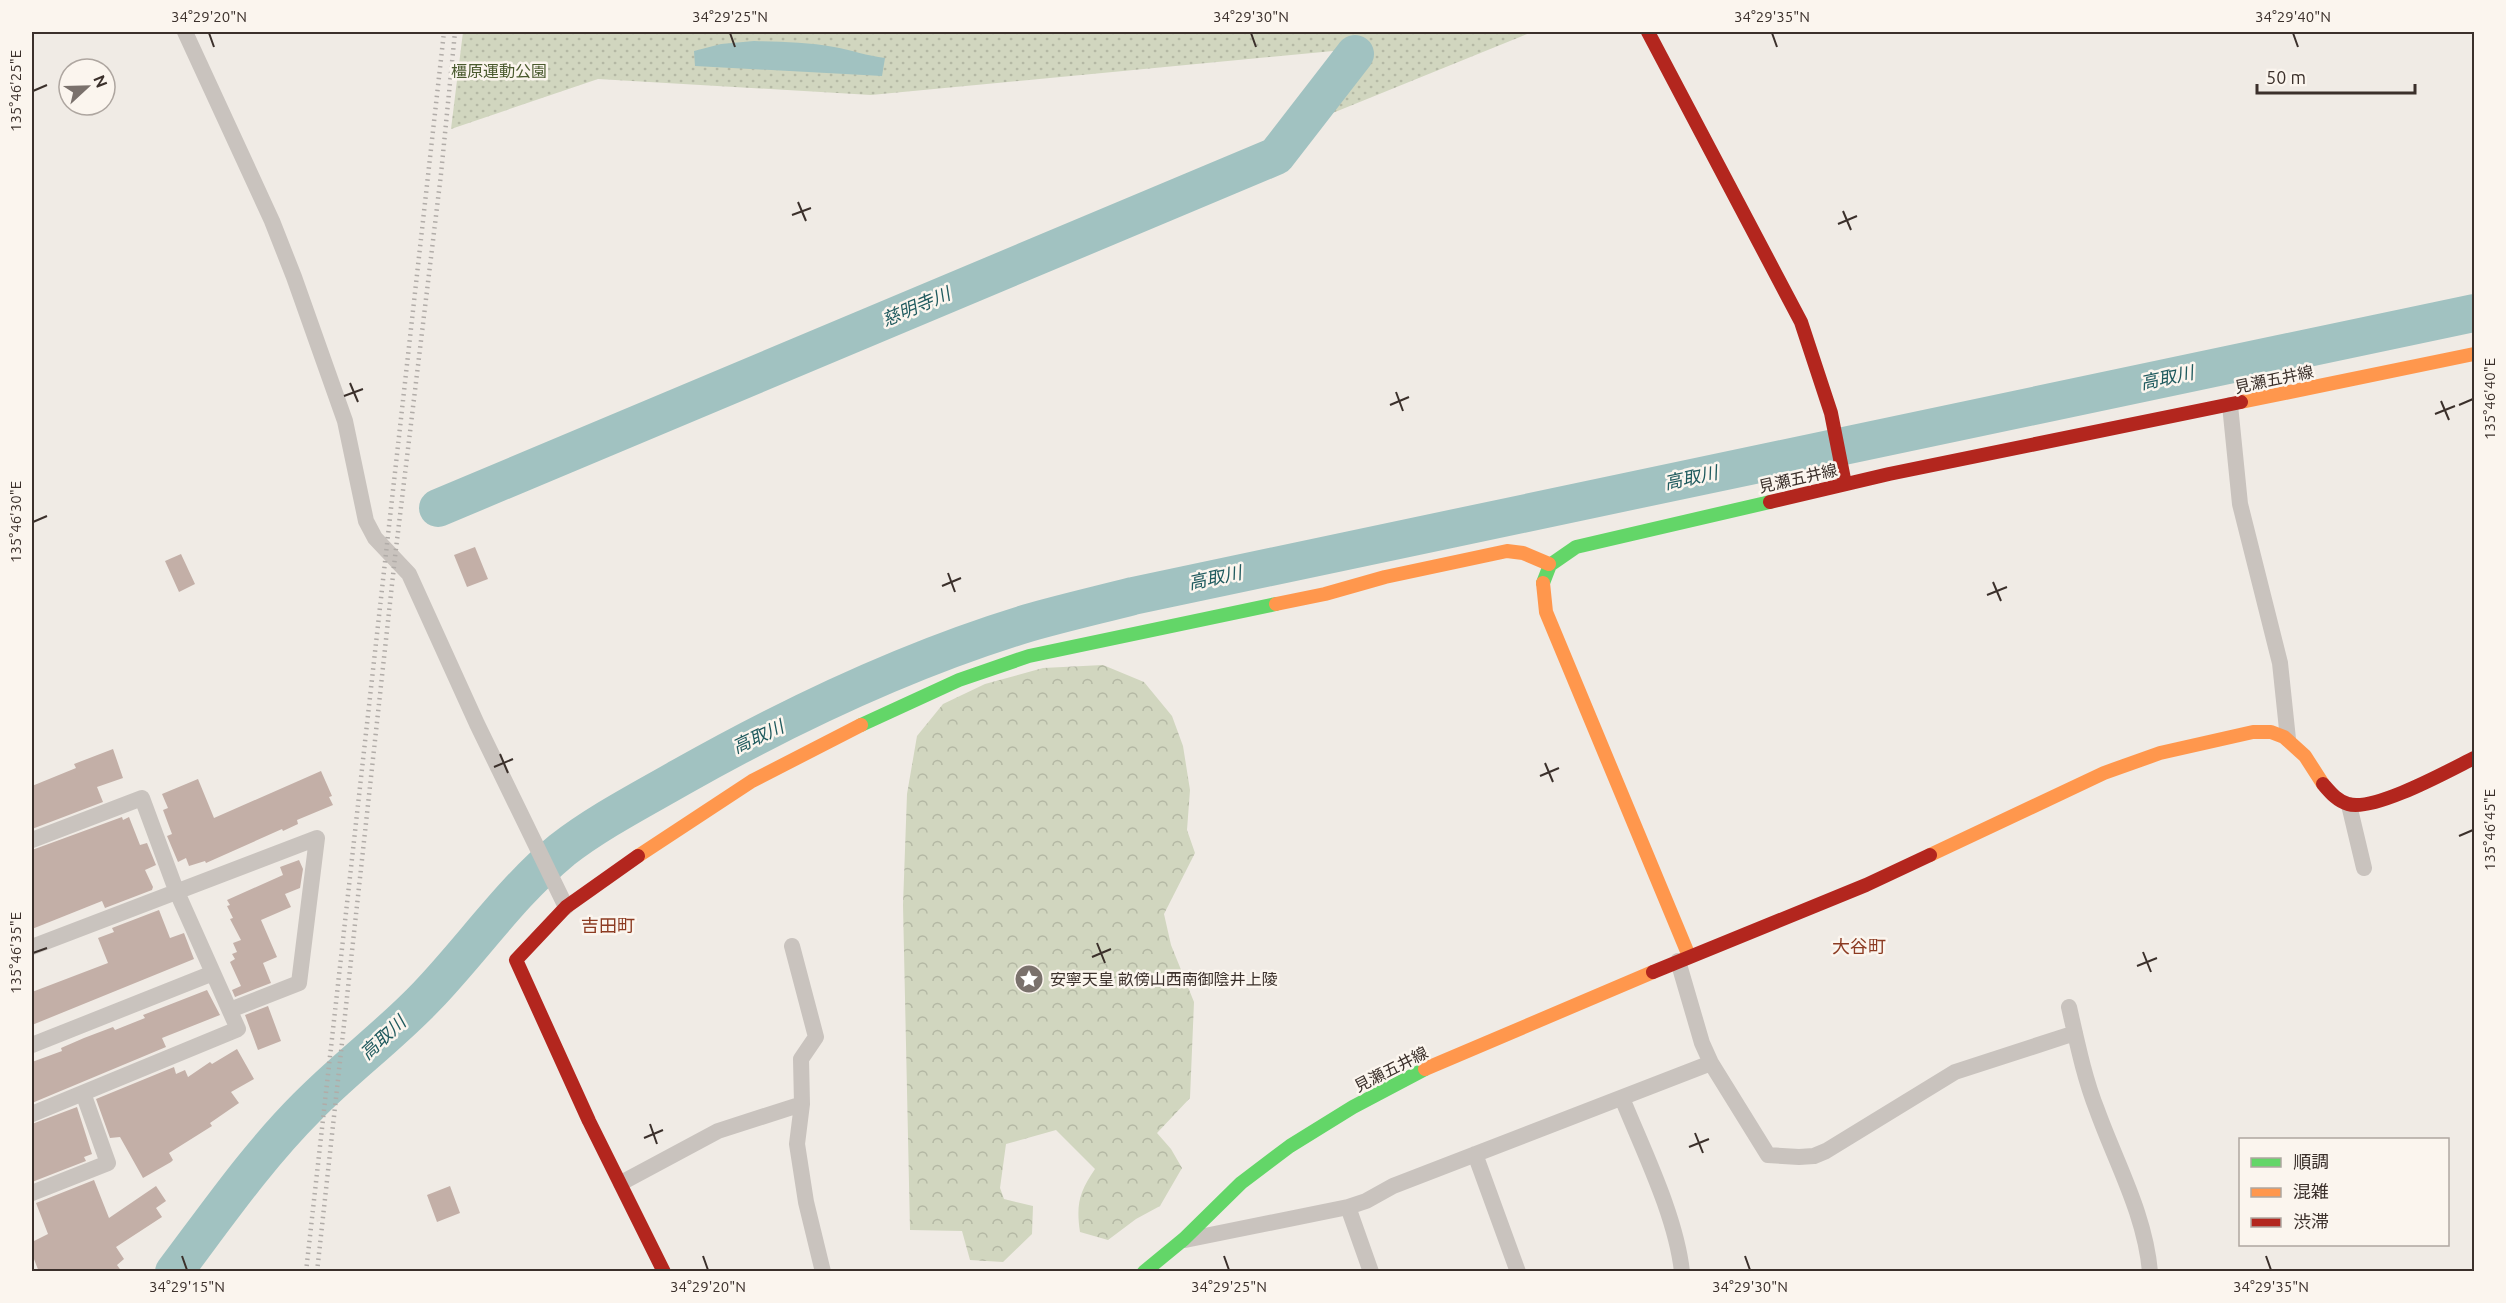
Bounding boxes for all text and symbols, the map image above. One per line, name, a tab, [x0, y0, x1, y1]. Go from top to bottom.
text: 34°29'20"N	[171, 8, 247, 25]
text: 34°29'25"N	[692, 8, 768, 25]
text: 34°29'30"N	[1213, 8, 1289, 25]
text: 34°29'35"N	[1734, 8, 1810, 25]
text: 34°29'40"N	[2255, 8, 2331, 25]
text: 135°46'25"E	[7, 50, 24, 132]
north arrow	[57, 57, 117, 117]
scale bar	[2257, 57, 2414, 95]
park label: 橿原運動公園	[451, 62, 547, 80]
text: 50 m	[2266, 67, 2306, 87]
text: N	[90, 72, 111, 90]
water label: 慈明寺川	[879, 282, 954, 329]
text: 135°46'40"E	[2481, 358, 2498, 440]
water label: 高取川	[2138, 361, 2197, 392]
street label: 見瀬五井線	[2233, 362, 2315, 396]
street label: 見瀬五井線	[1757, 460, 1839, 496]
water label: 高取川	[1662, 461, 1721, 492]
text: 135°46'30"E	[7, 481, 24, 563]
water label: 高取川	[1186, 561, 1245, 592]
water label: 高取川	[729, 715, 788, 757]
text: 135°46'45"E	[2481, 789, 2498, 871]
text: 135°46'35"E	[7, 912, 24, 994]
district label: 吉田町	[581, 915, 635, 935]
district label: 大谷町	[1832, 936, 1886, 956]
place icon: 安寧天皇 畝傍山西南御陰井上陵	[1013, 963, 1045, 995]
place label: 安寧天皇 畝傍山西南御陰井上陵	[1050, 970, 1278, 988]
water label: 高取川	[356, 1010, 410, 1063]
street label: 見瀬五井線	[1351, 1043, 1431, 1095]
legend	[2239, 1138, 2449, 1246]
text: 順調	[2293, 1151, 2329, 1171]
text: 混雑	[2293, 1181, 2329, 1201]
text: 渋滞	[2293, 1211, 2329, 1231]
text: 34°29'15"N	[149, 1278, 225, 1295]
text: 34°29'20"N	[670, 1278, 746, 1295]
text: 34°29'25"N	[1191, 1278, 1267, 1295]
text: 34°29'30"N	[1712, 1278, 1788, 1295]
text: 34°29'35"N	[2233, 1278, 2309, 1295]

